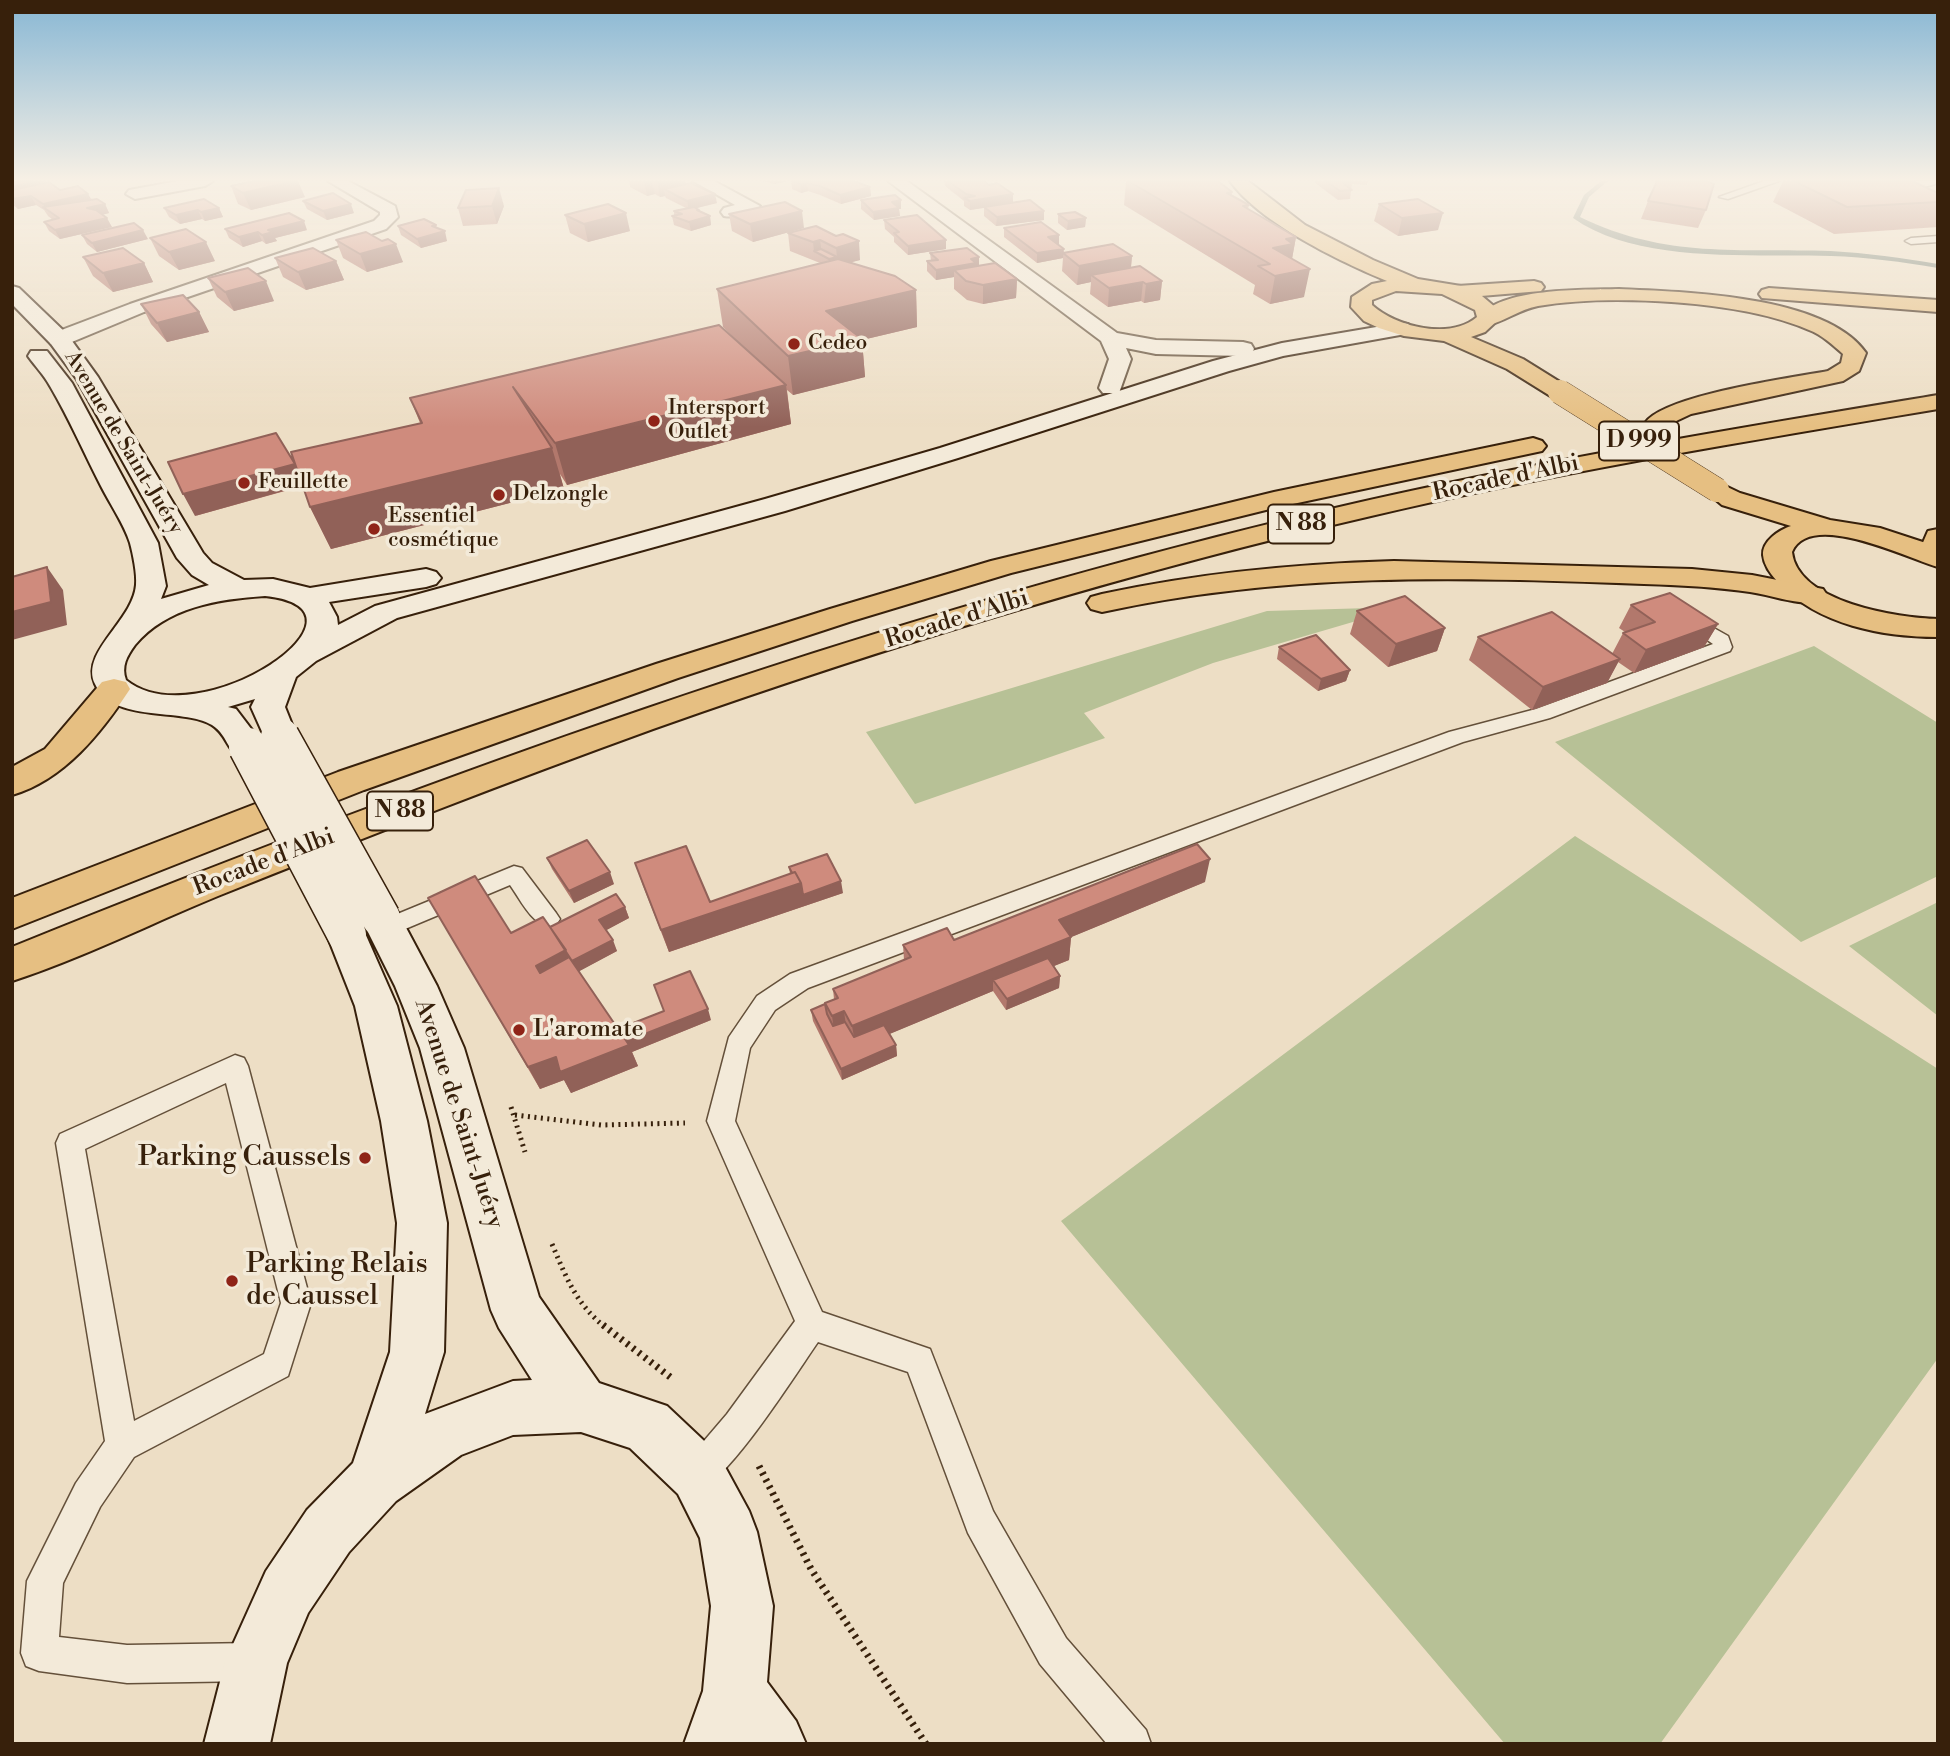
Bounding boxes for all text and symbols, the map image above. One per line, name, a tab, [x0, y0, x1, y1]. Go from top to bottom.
place label: Cedeo	[808, 331, 867, 357]
marker: Cedeo	[786, 336, 802, 352]
street label: Avenue de Saint-Juéry	[58, 347, 188, 539]
place label: Intersport Outlet	[668, 396, 766, 446]
marker: Intersport Outlet	[646, 413, 662, 429]
road number: D 999	[1599, 422, 1679, 461]
street label: Rocade d'Albi	[1430, 449, 1582, 509]
place label: Feuillette	[258, 470, 348, 496]
marker: Feuillette	[236, 475, 252, 491]
place label: Delzongle	[513, 482, 608, 508]
marker: Delzongle	[491, 487, 507, 503]
place label: Essentiel cosmétique	[388, 504, 499, 554]
road number: N 88	[1268, 504, 1334, 544]
marker: Essentiel cosmétique	[366, 521, 382, 537]
street label: Rocade d'Albi	[882, 584, 1032, 656]
road number: N 88	[367, 792, 433, 831]
street label: Rocade d'Albi	[189, 823, 339, 903]
street label: Avenue de Saint-Juéry	[407, 996, 509, 1232]
place label: L'aromate	[533, 1016, 644, 1044]
marker: L'aromate	[511, 1022, 527, 1038]
place label: Parking Caussels	[138, 1141, 351, 1175]
marker: Parking Caussels	[357, 1150, 373, 1166]
place label: Parking Relais de Caussel	[246, 1248, 428, 1314]
marker: Parking Relais de Caussel	[224, 1273, 240, 1289]

